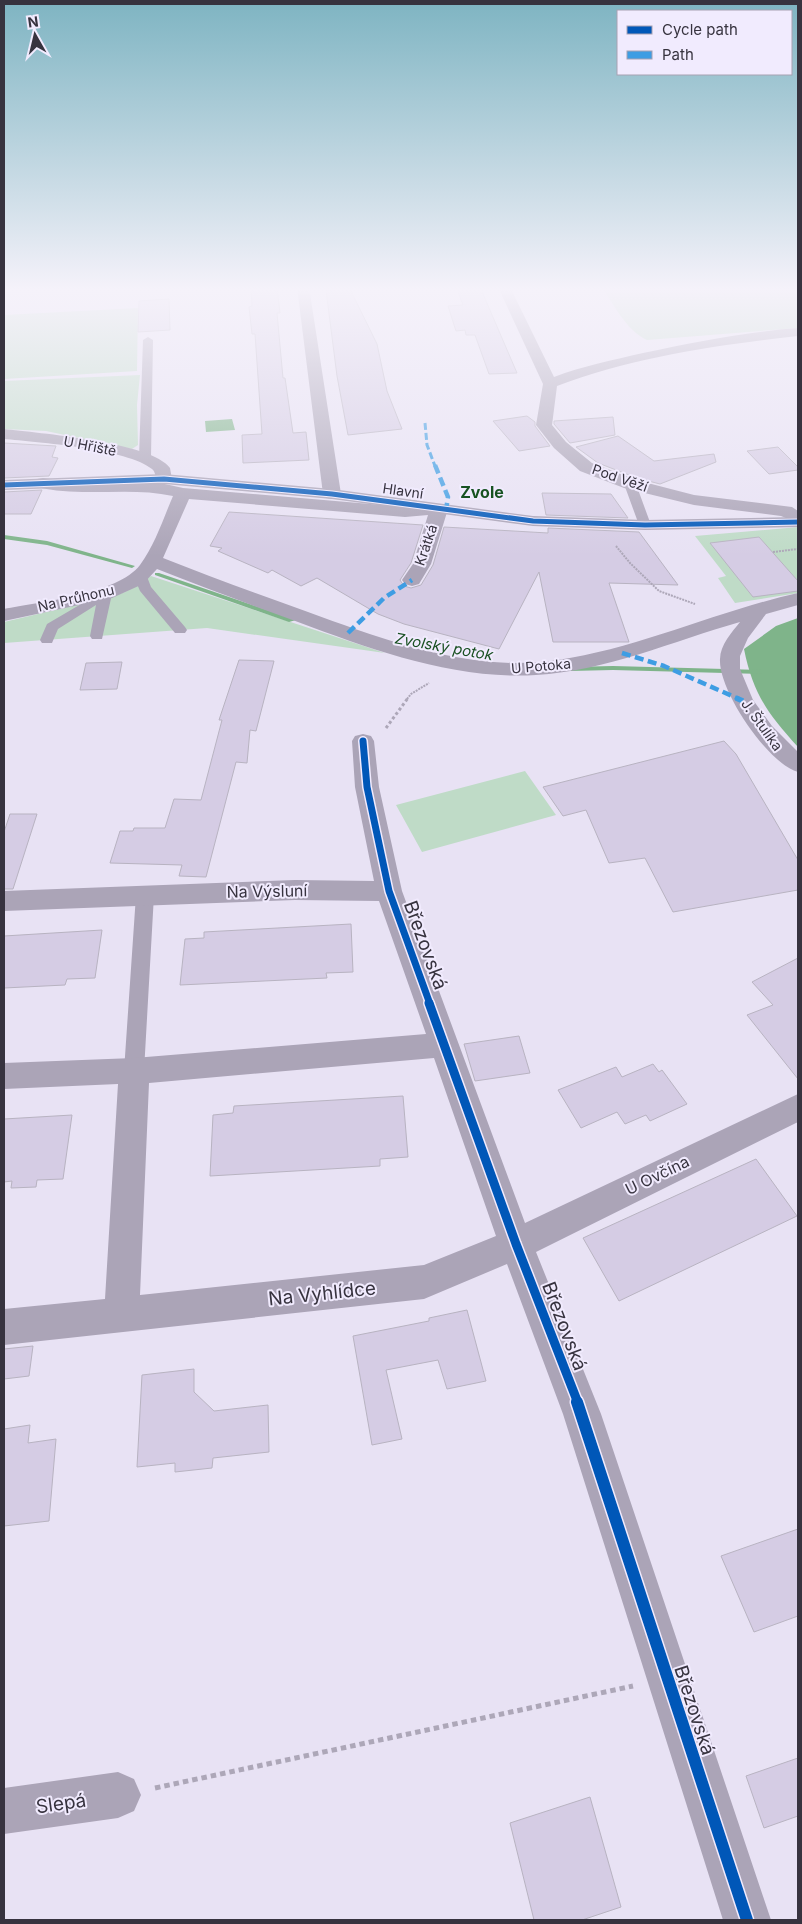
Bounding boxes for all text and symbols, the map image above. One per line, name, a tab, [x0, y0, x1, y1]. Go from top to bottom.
north arrow	[10, 10, 60, 60]
legend	[617, 10, 792, 75]
text: N	[27, 12, 40, 31]
text: Cycle path	[662, 20, 738, 39]
text: Path	[662, 45, 694, 64]
street label: U Hřiště	[62, 432, 118, 459]
street label: Pod Věží	[590, 460, 651, 495]
street label: Hlavní	[382, 479, 425, 502]
district label: Zvole	[460, 482, 504, 502]
street label: Krátká	[411, 522, 441, 568]
street label: Na Průhonu	[36, 580, 116, 615]
water label: Zvolský potok	[394, 629, 495, 665]
street label: U Potoka	[510, 654, 572, 677]
street label: J. Štulíka	[738, 696, 787, 754]
street label: Na Výsluní	[226, 880, 308, 902]
street label: Březovská	[399, 897, 452, 993]
street label: U Ovčína	[622, 1151, 692, 1199]
street label: Na Vyhlídce	[267, 1276, 377, 1311]
street label: Březovská	[537, 1279, 592, 1374]
street label: Březovská	[669, 1662, 720, 1758]
street label: Slepá	[35, 1789, 88, 1818]

